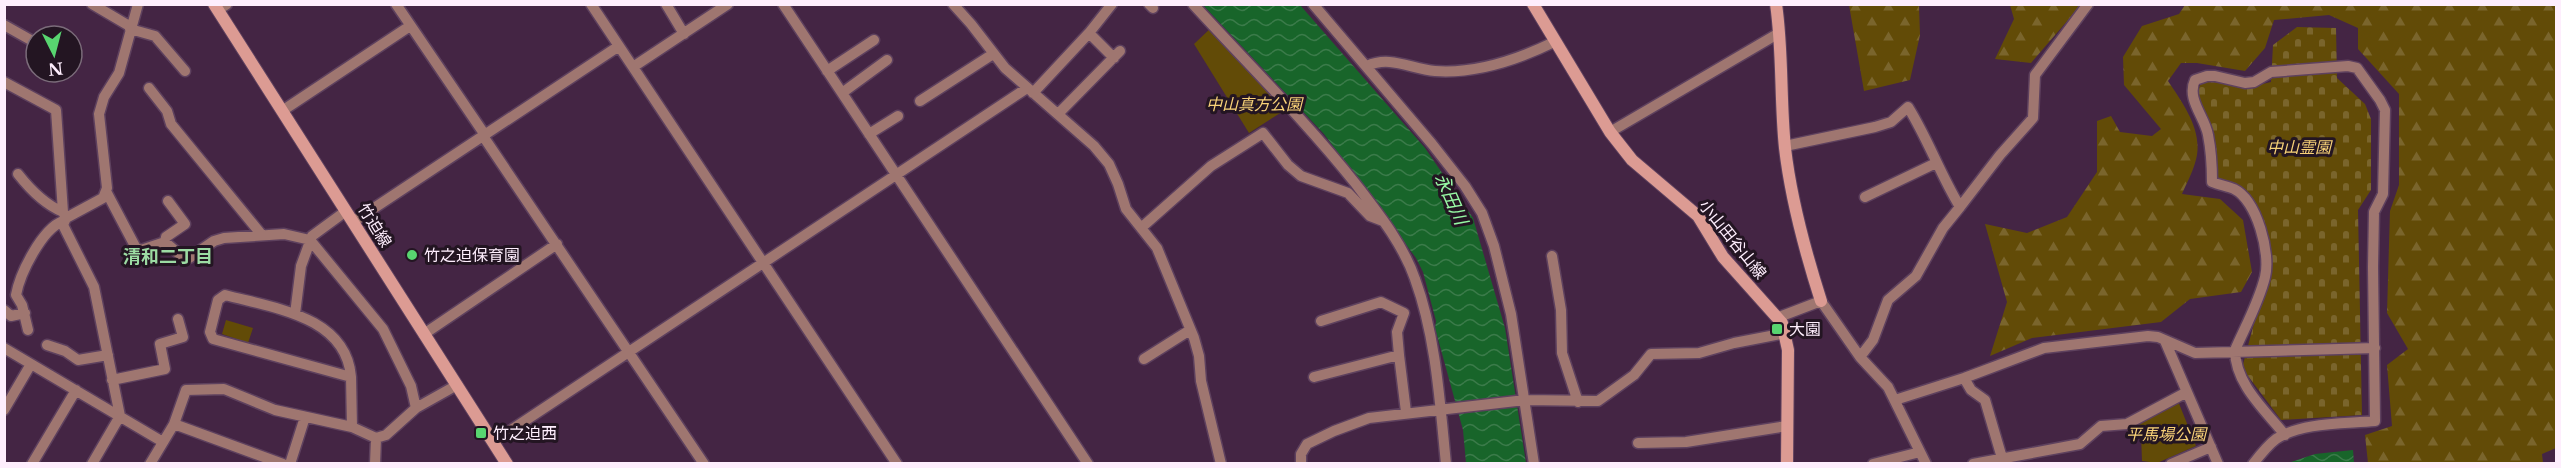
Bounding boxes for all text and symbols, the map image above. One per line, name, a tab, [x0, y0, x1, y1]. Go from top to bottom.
north arrow	[24, 24, 84, 84]
text: N	[47, 58, 64, 80]
park label: 中山真方公園	[1206, 94, 1304, 114]
park label: 中山霊園	[2267, 137, 2333, 157]
water label: 永田川	[1430, 170, 1473, 230]
street label: 小山田谷山線	[1695, 195, 1771, 283]
street label: 竹迫線	[354, 199, 396, 251]
place label: 竹之迫保育園	[424, 245, 520, 265]
district label: 清和二丁目	[123, 246, 213, 268]
marker: 竹之迫保育園	[405, 248, 419, 262]
place label: 大園	[1789, 319, 1821, 339]
marker: 大園	[1770, 322, 1784, 336]
place label: 竹之迫西	[493, 423, 557, 443]
park label: 平馬場公園	[2126, 424, 2208, 444]
marker: 竹之迫西	[474, 426, 488, 440]

